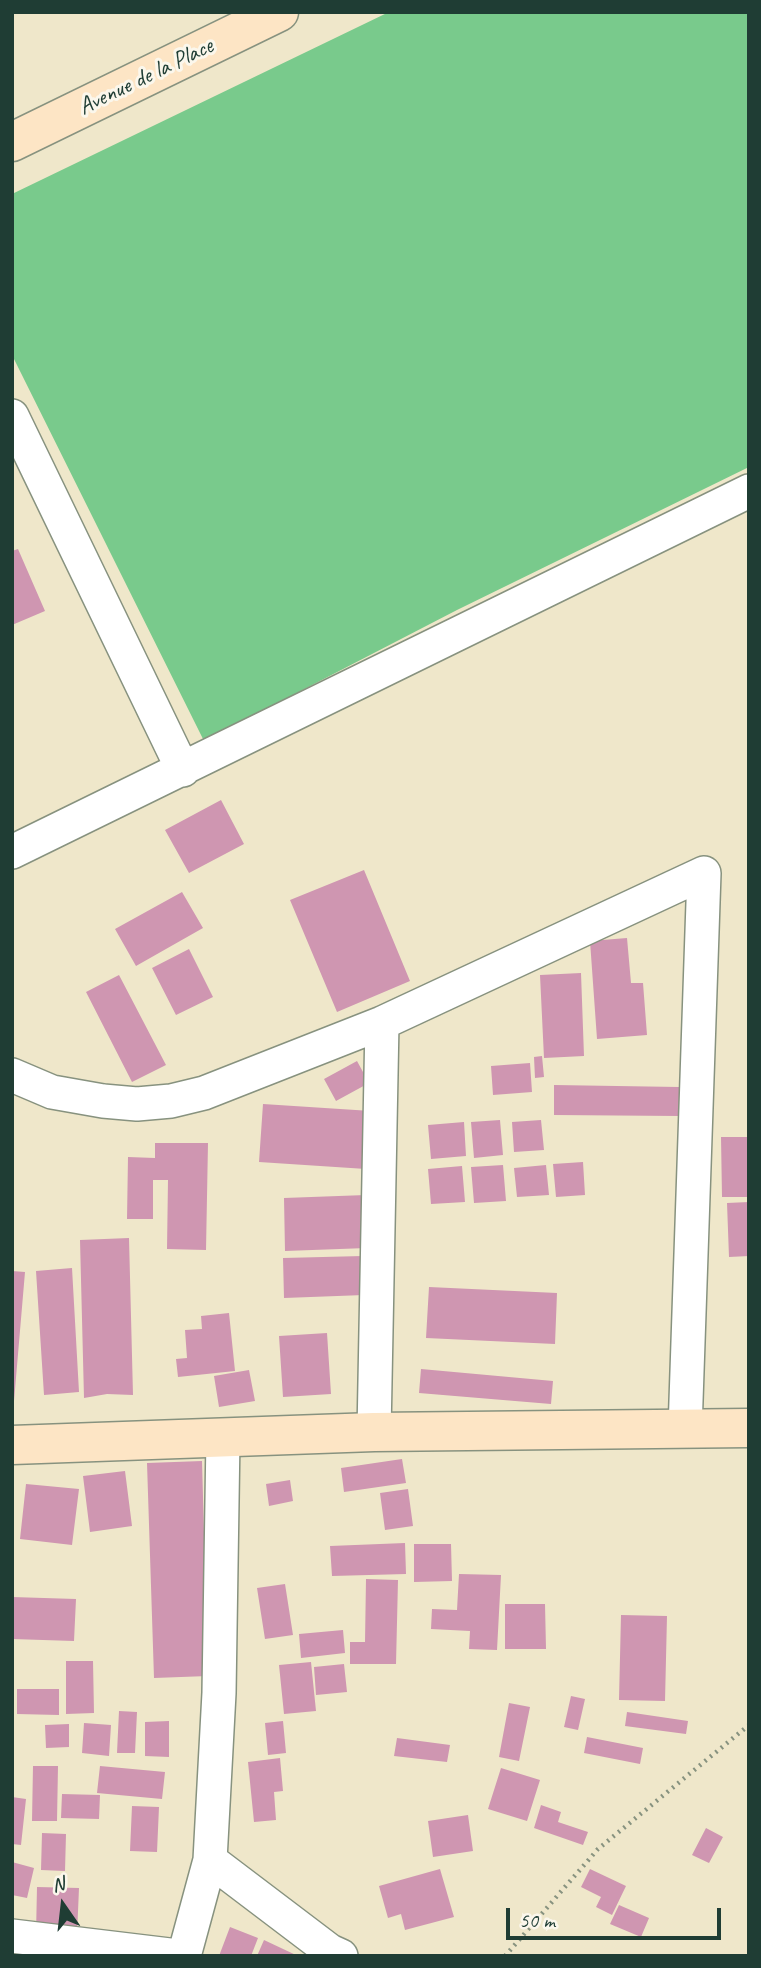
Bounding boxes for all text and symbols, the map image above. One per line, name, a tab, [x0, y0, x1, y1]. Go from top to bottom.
street label: Avenue de la Place	[74, 32, 218, 122]
north arrow	[28, 1870, 98, 1940]
text: N	[49, 1872, 67, 1898]
scale bar	[509, 1895, 724, 1939]
text: 50 m	[519, 1907, 555, 1933]

